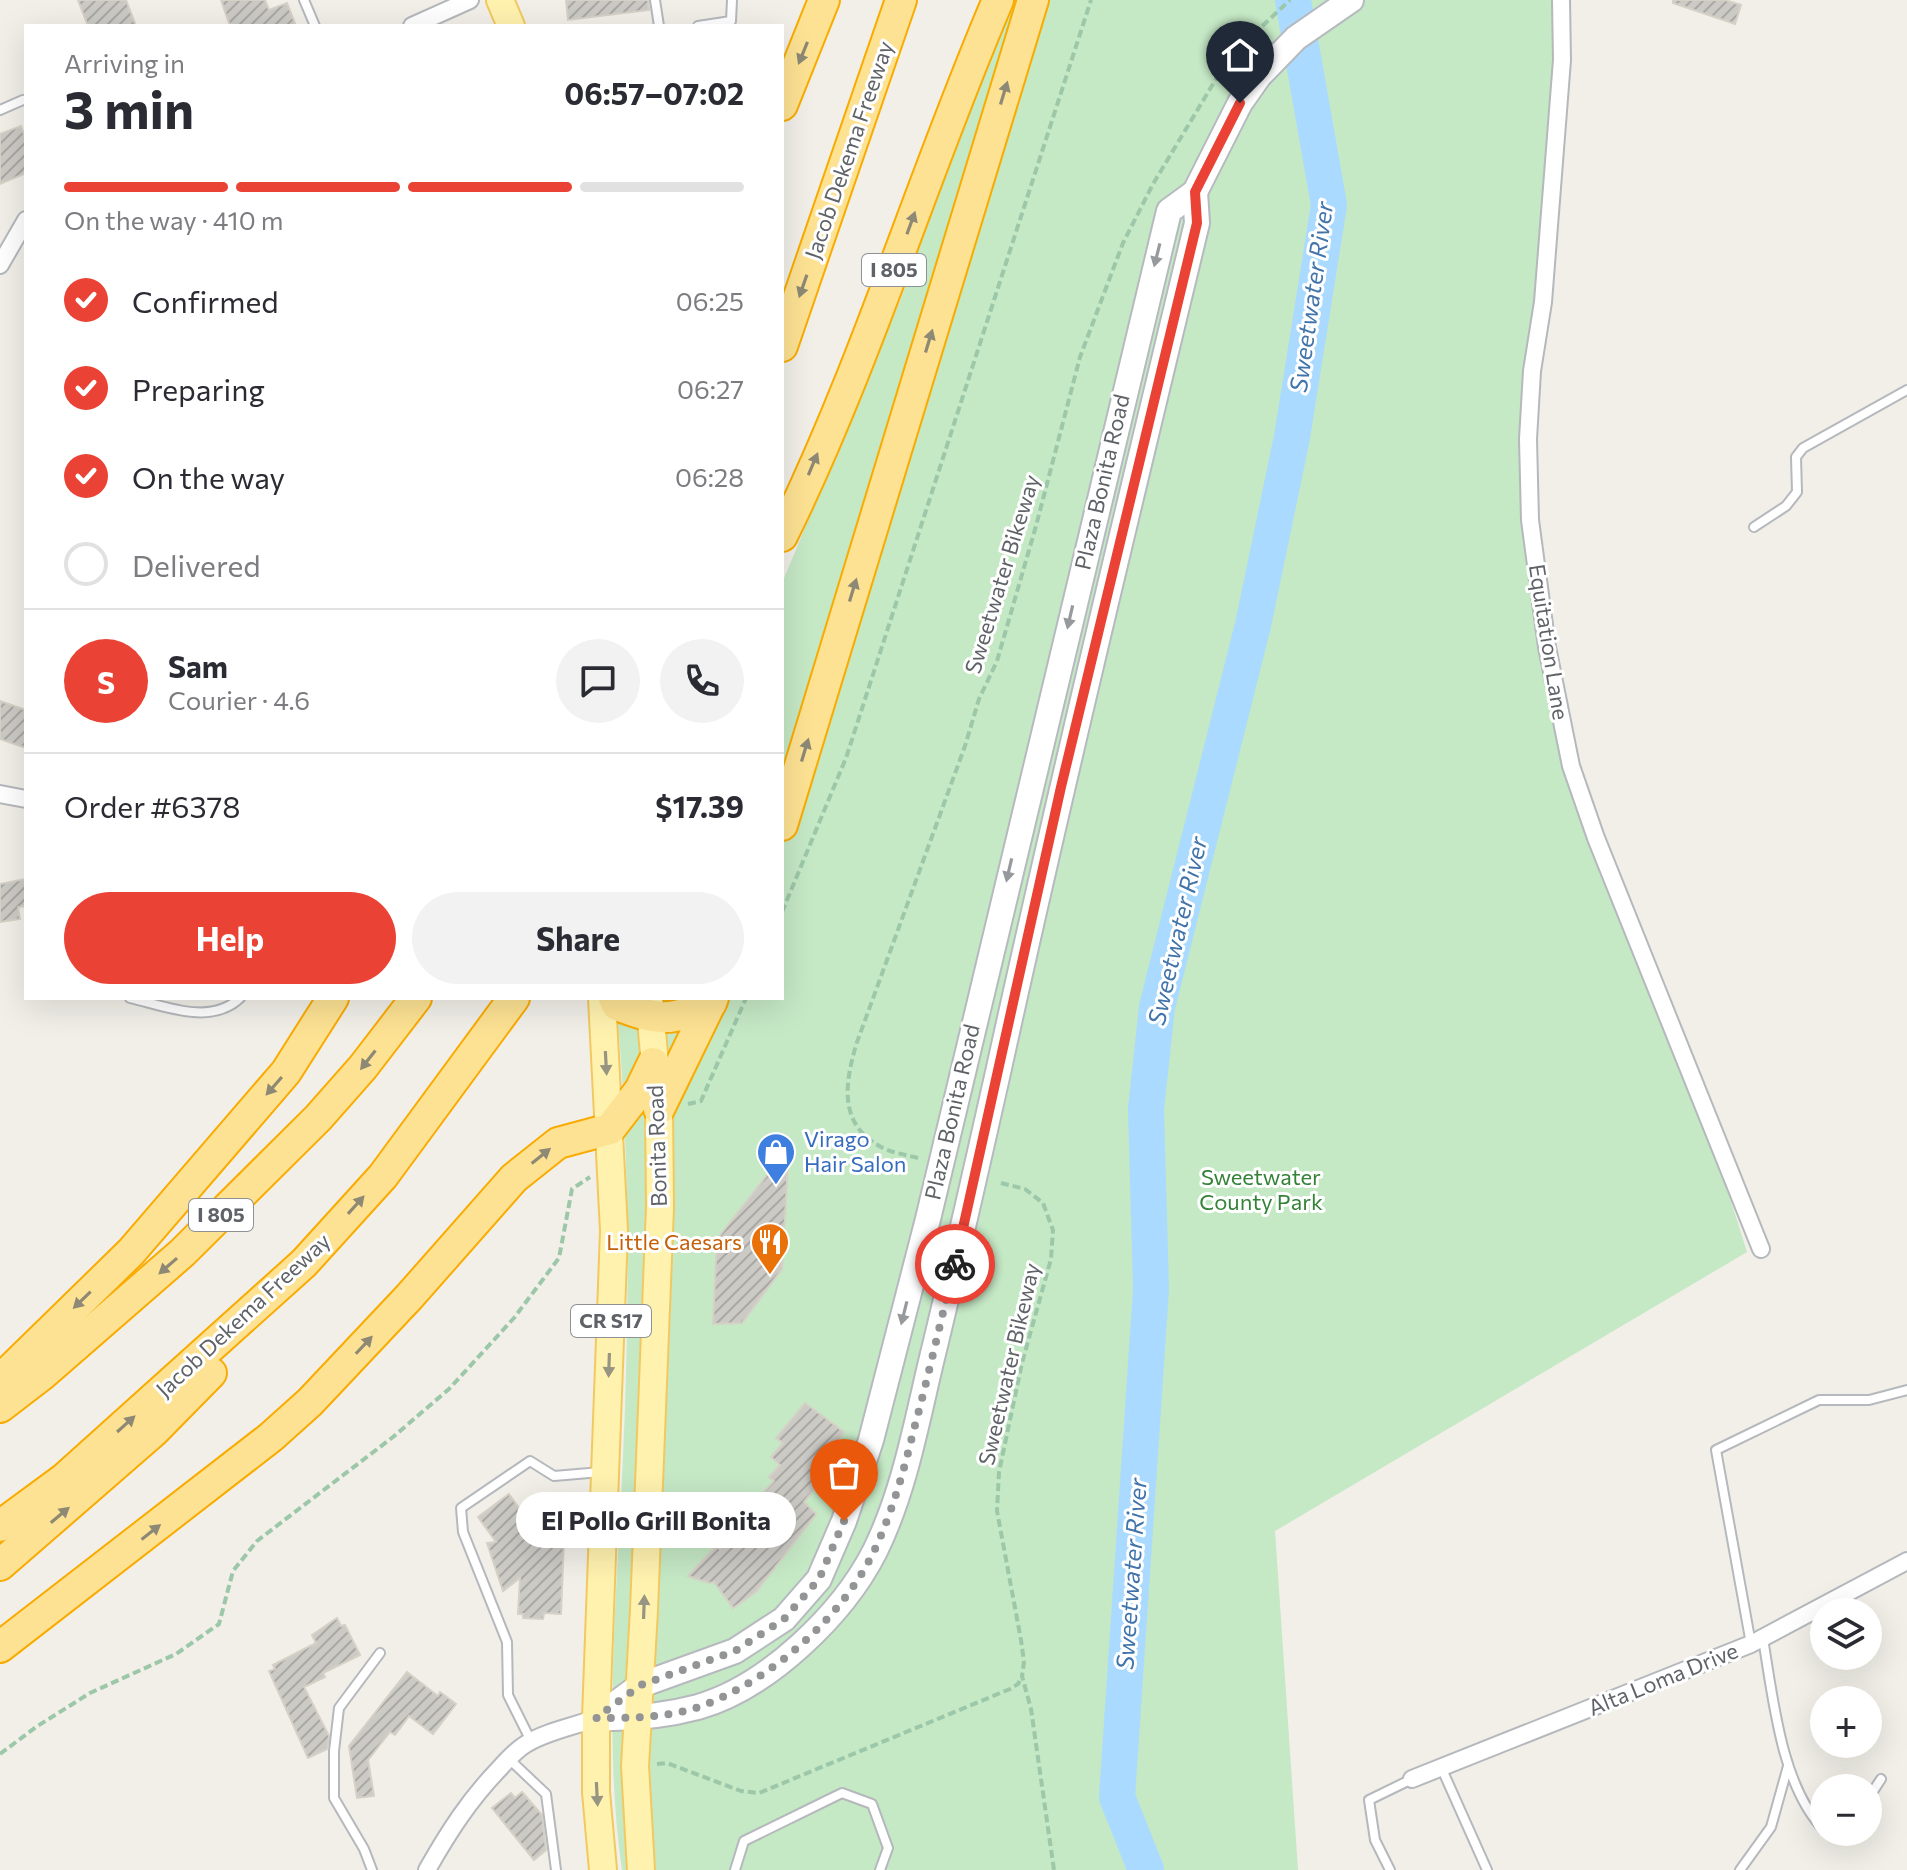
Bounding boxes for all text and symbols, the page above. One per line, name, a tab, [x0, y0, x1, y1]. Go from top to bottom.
pin	[1206, 21, 1274, 103]
icon: home	[1218, 33, 1262, 77]
street label: Jacob Dekema Freeway	[799, 37, 899, 262]
one-way arrow	[796, 41, 809, 65]
text: Arriving in	[64, 47, 185, 78]
text: 06:57–07:02	[564, 74, 744, 111]
text: 3 min	[64, 76, 194, 140]
one-way arrow	[998, 80, 1011, 104]
water label: Sweetwater River	[1283, 198, 1338, 394]
text: On the way · 410 m	[64, 204, 283, 235]
one-way arrow	[905, 211, 918, 235]
one-way arrow	[1151, 243, 1163, 268]
road number: I 805	[862, 254, 926, 286]
one-way arrow	[796, 274, 808, 298]
icon: check	[64, 278, 108, 322]
text: Confirmed	[132, 282, 279, 319]
text: 06:25	[676, 285, 744, 316]
one-way arrow	[923, 329, 936, 353]
icon: check	[64, 366, 108, 410]
text: Preparing	[132, 370, 265, 407]
text: 06:27	[677, 373, 744, 404]
street label: Plaza Bonita Road	[1068, 392, 1135, 572]
one-way arrow	[807, 452, 820, 476]
icon: check	[64, 454, 108, 498]
text: On the way	[132, 458, 285, 495]
text: 06:28	[675, 461, 744, 492]
street label: Sweetwater Bikeway	[958, 471, 1045, 677]
text: Delivered	[132, 546, 261, 583]
street label: Equitation Lane	[1524, 562, 1575, 722]
one-way arrow	[847, 578, 860, 602]
one-way arrow	[1063, 604, 1075, 629]
button: chat	[556, 639, 640, 723]
button: phone	[660, 639, 744, 723]
text: Sam	[168, 647, 228, 684]
text: S	[97, 663, 115, 700]
text: Courier · 4.6	[168, 684, 310, 715]
one-way arrow	[799, 738, 812, 762]
text: Order #6378	[64, 787, 240, 824]
text: $17.39	[655, 787, 744, 824]
water label: Sweetwater River	[1141, 832, 1213, 1028]
one-way arrow	[1003, 857, 1015, 882]
button: Help	[64, 892, 396, 984]
button: Share	[412, 892, 744, 984]
street label: Plaza Bonita Road	[918, 1022, 985, 1202]
one-way arrow	[361, 1049, 377, 1070]
one-way arrow	[600, 1051, 613, 1076]
one-way arrow	[266, 1075, 283, 1095]
street label: Bonita Road	[641, 1085, 672, 1207]
place label: Virago Hair Salon	[804, 1125, 906, 1177]
shop icon: Virago Hair Salon	[755, 1131, 797, 1186]
one-way arrow	[531, 1148, 551, 1165]
park label: Sweetwater County Park	[1199, 1163, 1323, 1215]
one-way arrow	[347, 1195, 365, 1214]
road number: I 805	[189, 1199, 253, 1231]
restaurant icon: Little Caesars	[749, 1221, 791, 1276]
courier	[915, 1224, 995, 1304]
street label: Jacob Dekema Freeway	[150, 1227, 335, 1402]
place label: Little Caesars	[606, 1228, 742, 1255]
icon: bike	[933, 1242, 977, 1286]
one-way arrow	[158, 1256, 177, 1274]
street label: Sweetwater Bikeway	[972, 1260, 1045, 1468]
one-way arrow	[73, 1290, 92, 1309]
one-way arrow	[897, 1301, 909, 1326]
road number: CR S17	[571, 1305, 651, 1337]
one-way arrow	[354, 1336, 372, 1355]
one-way arrow	[603, 1353, 616, 1378]
one-way arrow	[116, 1416, 135, 1434]
pin	[810, 1439, 878, 1521]
icon: bag	[822, 1451, 866, 1495]
water label: Sweetwater River	[1109, 1476, 1152, 1671]
callout: El Pollo Grill Bonita	[516, 1493, 796, 1549]
text: El Pollo Grill Bonita	[541, 1504, 771, 1535]
one-way arrow	[50, 1507, 70, 1524]
one-way arrow	[141, 1524, 161, 1540]
one-way arrow	[638, 1594, 651, 1619]
map controls	[1810, 1598, 1882, 1846]
button: layers	[1810, 1598, 1882, 1670]
street label: Alta Loma Drive	[1584, 1636, 1742, 1721]
button: +	[1810, 1686, 1882, 1758]
button: −	[1810, 1774, 1882, 1846]
one-way arrow	[590, 1782, 603, 1807]

